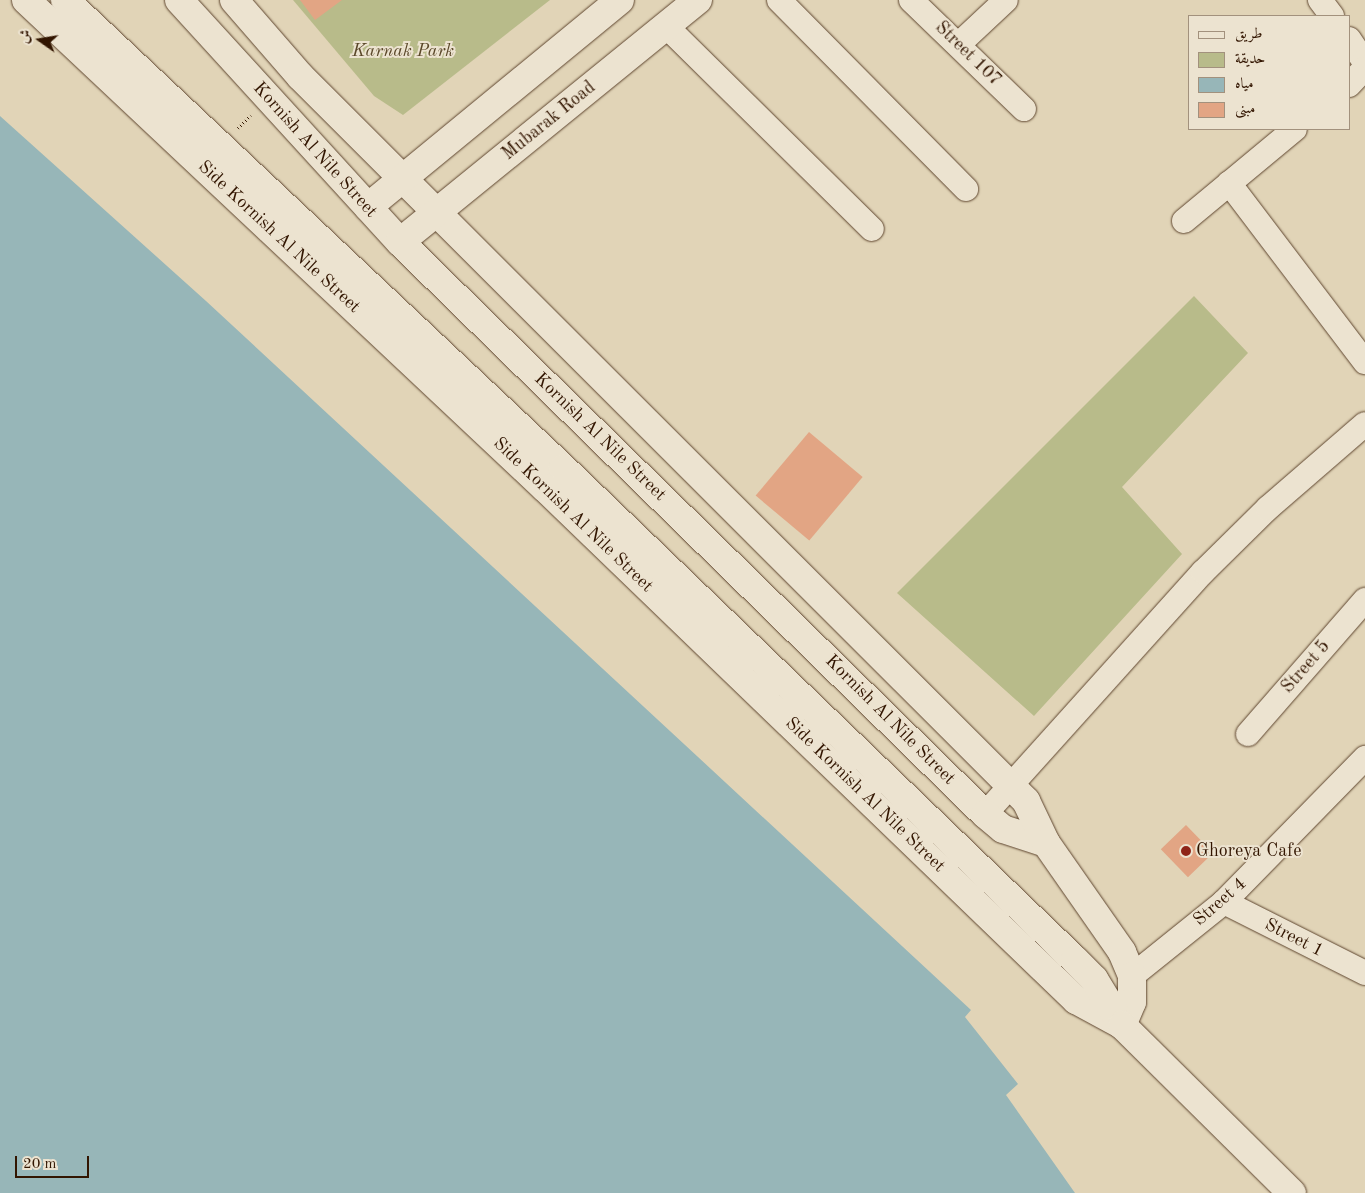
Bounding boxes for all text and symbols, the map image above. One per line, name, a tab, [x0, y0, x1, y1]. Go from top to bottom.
north arrow	[15, 15, 65, 65]
legend	[1188, 15, 1350, 130]
street label: Street 107	[930, 17, 1006, 91]
text: طريق	[1235, 27, 1262, 42]
text: ش	[17, 28, 34, 45]
park label: Karnak Park	[352, 40, 454, 62]
text: حديقة	[1235, 52, 1265, 67]
street label: Mubarak Road	[498, 77, 600, 165]
text: مياه	[1235, 77, 1253, 92]
street label: Kornish Al Nile Street	[248, 78, 382, 222]
text: مبنى	[1235, 102, 1255, 117]
street label: Side Kornish Al Nile Street	[193, 156, 365, 318]
street label: Kornish Al Nile Street	[529, 368, 671, 506]
street label: Side Kornish Al Nile Street	[488, 433, 658, 597]
street label: Street 5	[1277, 636, 1335, 698]
street label: Kornish Al Nile Street	[820, 650, 960, 790]
street label: Side Kornish Al Nile Street	[780, 713, 950, 877]
place label: Ghoreya Cafe	[1196, 840, 1301, 862]
marker: Ghoreya Cafe	[1180, 845, 1192, 857]
street label: Street 4	[1189, 873, 1251, 931]
street label: Street 1	[1261, 914, 1327, 962]
scale bar	[18, 1146, 91, 1178]
text: 20 m	[23, 1157, 57, 1172]

